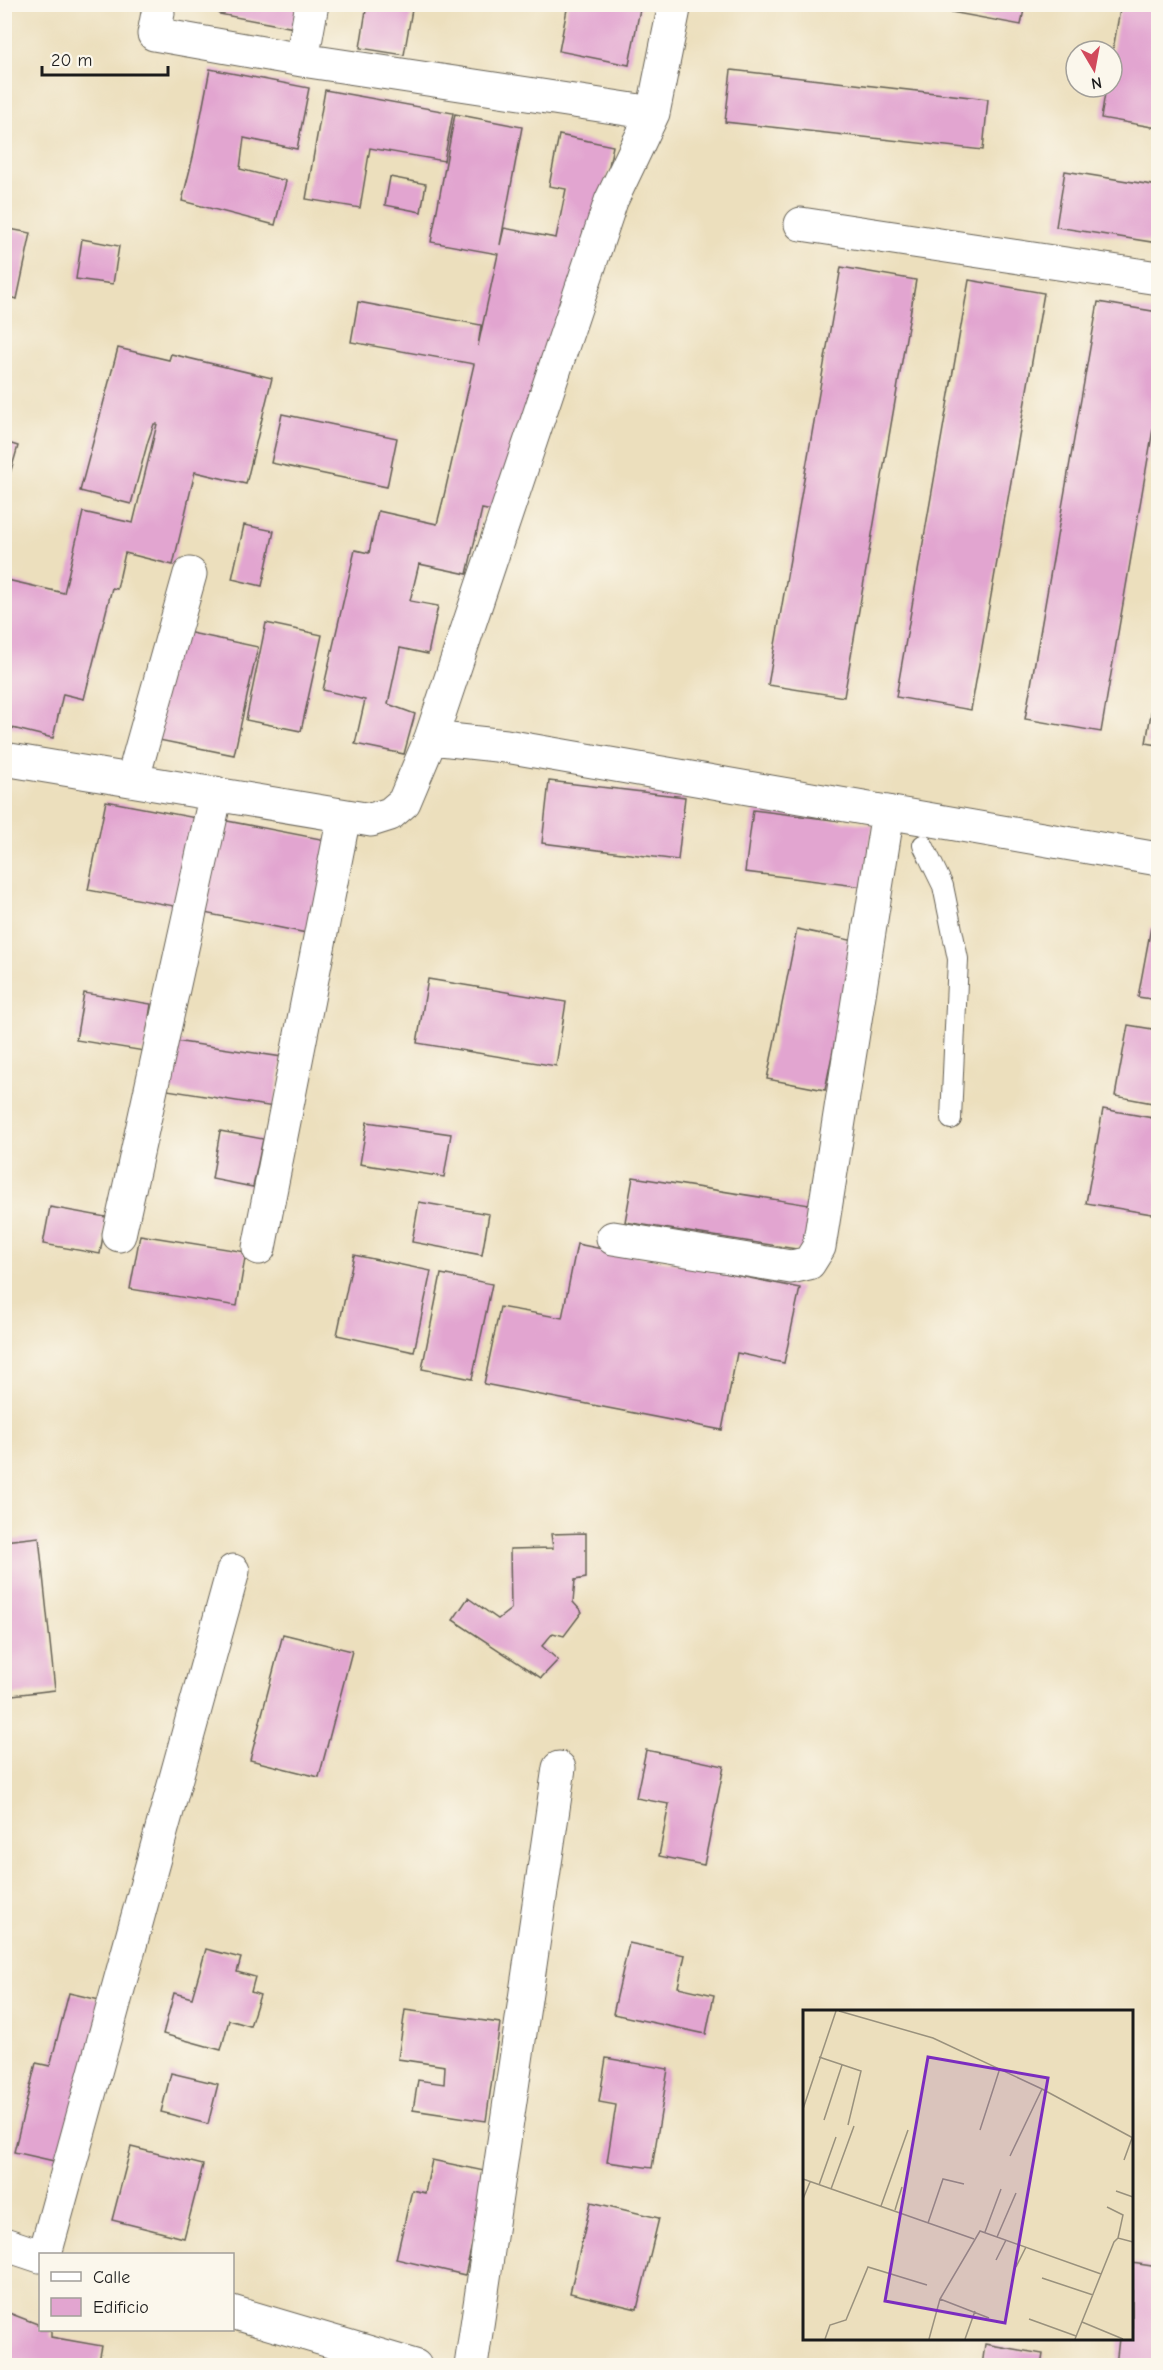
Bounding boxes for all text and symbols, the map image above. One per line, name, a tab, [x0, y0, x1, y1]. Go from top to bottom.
scale bar	[42, 39, 168, 77]
north arrow	[1064, 39, 1124, 99]
text: 20 m	[51, 50, 92, 71]
text: N	[1090, 73, 1103, 93]
inset map	[803, 2010, 1133, 2340]
legend	[39, 2253, 234, 2331]
text: Calle	[93, 2267, 130, 2288]
text: Edificio	[93, 2297, 149, 2318]

